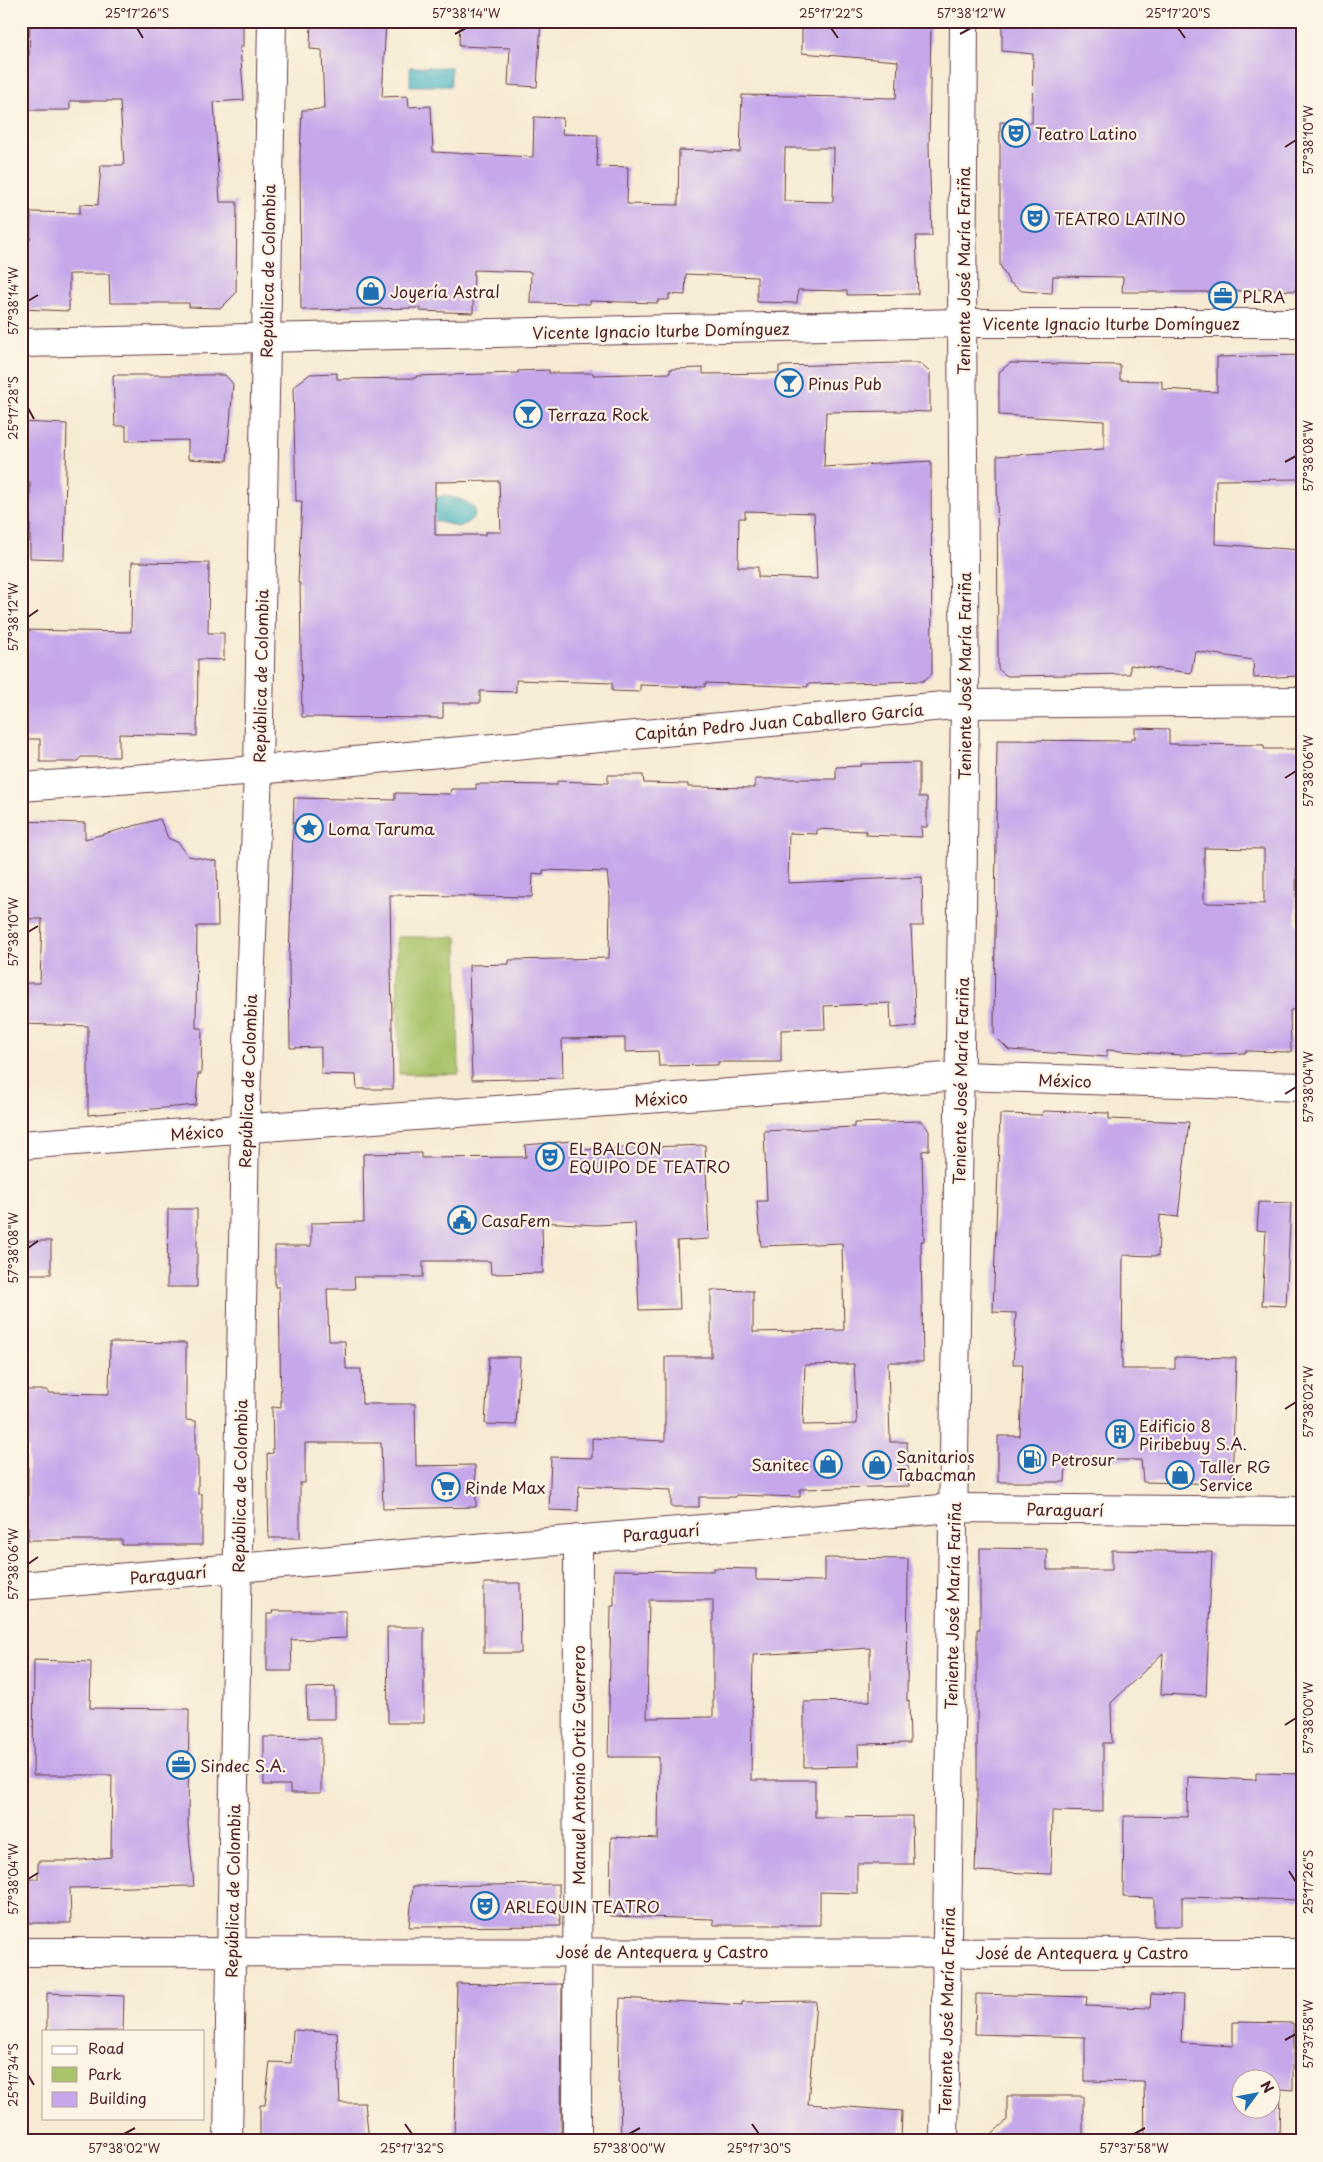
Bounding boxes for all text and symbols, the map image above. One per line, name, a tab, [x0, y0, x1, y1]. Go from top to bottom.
text: 25°17'26"S	[105, 4, 169, 22]
text: 57°38'14"W	[432, 4, 501, 22]
text: 25°17'22"S	[799, 4, 863, 22]
text: 57°38'12"W	[936, 4, 1006, 22]
text: 25°17'20"S	[1145, 4, 1211, 22]
text: 57°38'10"W	[1299, 105, 1317, 175]
theatre icon: Teatro Latino	[1001, 118, 1031, 148]
place label: Teatro Latino	[1035, 121, 1137, 145]
street label: Teniente José María Fariña	[951, 167, 975, 375]
street label: República de Colombia	[253, 184, 281, 358]
theatre icon: TEATRO LATINO	[1020, 203, 1050, 233]
place label: TEATRO LATINO	[1054, 206, 1186, 230]
text: 57°38'14"W	[4, 266, 22, 335]
shop icon: Joyería Astral	[356, 276, 386, 306]
place label: Joyería Astral	[390, 279, 500, 303]
office icon: PLRA	[1208, 281, 1238, 311]
place label: PLRA	[1242, 284, 1285, 308]
street label: Vicente Ignacio Iturbe Domínguez	[982, 311, 1240, 335]
street label: Vicente Ignacio Iturbe Domínguez	[532, 316, 790, 344]
bar icon: Pinus Pub	[774, 368, 804, 398]
place label: Pinus Pub	[808, 371, 882, 395]
text: 25°17'28"S	[4, 376, 22, 440]
bar icon: Terraza Rock	[513, 399, 543, 429]
place label: Terraza Rock	[547, 402, 649, 426]
text: 57°38'08"W	[1299, 420, 1317, 492]
street label: Teniente José María Fariña	[952, 572, 976, 780]
text: 57°38'12"W	[4, 582, 22, 652]
street label: República de Colombia	[246, 589, 274, 763]
street label: Capitán Pedro Juan Caballero García	[634, 696, 925, 746]
text: 57°38'06"W	[1299, 734, 1317, 807]
place icon: Loma Taruma	[294, 813, 324, 843]
place label: Loma Taruma	[328, 816, 435, 840]
text: 57°38'10"W	[4, 897, 22, 967]
street label: Teniente José María Fariña	[946, 977, 974, 1185]
street label: República de Colombia	[232, 993, 262, 1168]
text: 57°38'04"W	[1299, 1050, 1317, 1123]
street label: México	[1038, 1067, 1092, 1093]
street label: México	[633, 1084, 689, 1112]
street label: México	[169, 1118, 225, 1146]
place label: EL BALCON EQUIPO DE TEATRO	[569, 1136, 730, 1178]
theatre icon: EL BALCON EQUIPO DE TEATRO	[535, 1142, 565, 1172]
public building icon: CasaFem	[447, 1205, 477, 1235]
place label: CasaFem	[481, 1208, 551, 1232]
text: 57°38'08"W	[4, 1212, 22, 1284]
text: 57°38'02"W	[1299, 1365, 1317, 1438]
street label: República de Colombia	[225, 1399, 253, 1573]
place label: Edificio 8 Piribebuy S.A.	[1139, 1413, 1247, 1455]
building icon: Edificio 8 Piribebuy S.A.	[1105, 1419, 1135, 1449]
place label: Sanitarios Tabacman	[896, 1444, 976, 1486]
fuel station icon: Petrosur	[1017, 1444, 1047, 1474]
place label: Petrosur	[1051, 1447, 1115, 1471]
shop icon: Sanitec	[813, 1449, 843, 1479]
shop icon: Sanitarios Tabacman	[862, 1450, 892, 1480]
place label: Sanitec	[751, 1452, 809, 1476]
place label: Taller RG Service	[1199, 1454, 1271, 1496]
shop icon: Taller RG Service	[1165, 1460, 1195, 1490]
supermarket icon: Rinde Max	[431, 1472, 461, 1502]
place label: Rinde Max	[465, 1475, 545, 1499]
street label: Paraguarí	[1026, 1496, 1104, 1522]
street label: Teniente José María Fariña	[938, 1502, 966, 1710]
street label: Paraguarí	[622, 1517, 701, 1547]
text: 57°38'06"W	[4, 1527, 22, 1600]
street label: Paraguarí	[129, 1559, 208, 1589]
street label: Manuel Antonio Ortiz Guerrero	[566, 1645, 590, 1885]
text: 57°38'00"W	[1299, 1681, 1317, 1754]
office icon: Sindec S.A.	[166, 1750, 196, 1780]
place label: Sindec S.A.	[200, 1753, 286, 1777]
street label: República de Colombia	[218, 1804, 246, 1978]
text: 57°38'04"W	[4, 1842, 22, 1915]
text: 25°17'26"S	[1299, 1850, 1317, 1914]
theatre icon: ARLEQUIN TEATRO	[470, 1891, 500, 1921]
place label: ARLEQUIN TEATRO	[504, 1894, 660, 1918]
street label: Teniente José María Fariña	[932, 1907, 960, 2115]
street label: José de Antequera y Castro	[556, 1939, 768, 1963]
street label: José de Antequera y Castro	[976, 1940, 1188, 1964]
text: 57°37'58"W	[1299, 1999, 1317, 2069]
legend	[42, 2030, 205, 2120]
text: Road	[88, 2036, 124, 2059]
text: 25°17'34"S	[4, 2043, 22, 2107]
text: Park	[88, 2062, 122, 2085]
north arrow	[1230, 2070, 1280, 2120]
text: N	[1256, 2077, 1279, 2097]
text: Building	[88, 2086, 147, 2109]
text: 57°38'02"W	[88, 2139, 161, 2157]
text: 25°17'32"S	[380, 2139, 444, 2157]
text: 57°38'00"W	[593, 2139, 666, 2157]
text: 25°17'30"S	[727, 2139, 791, 2157]
text: 57°37'58"W	[1099, 2139, 1169, 2157]

